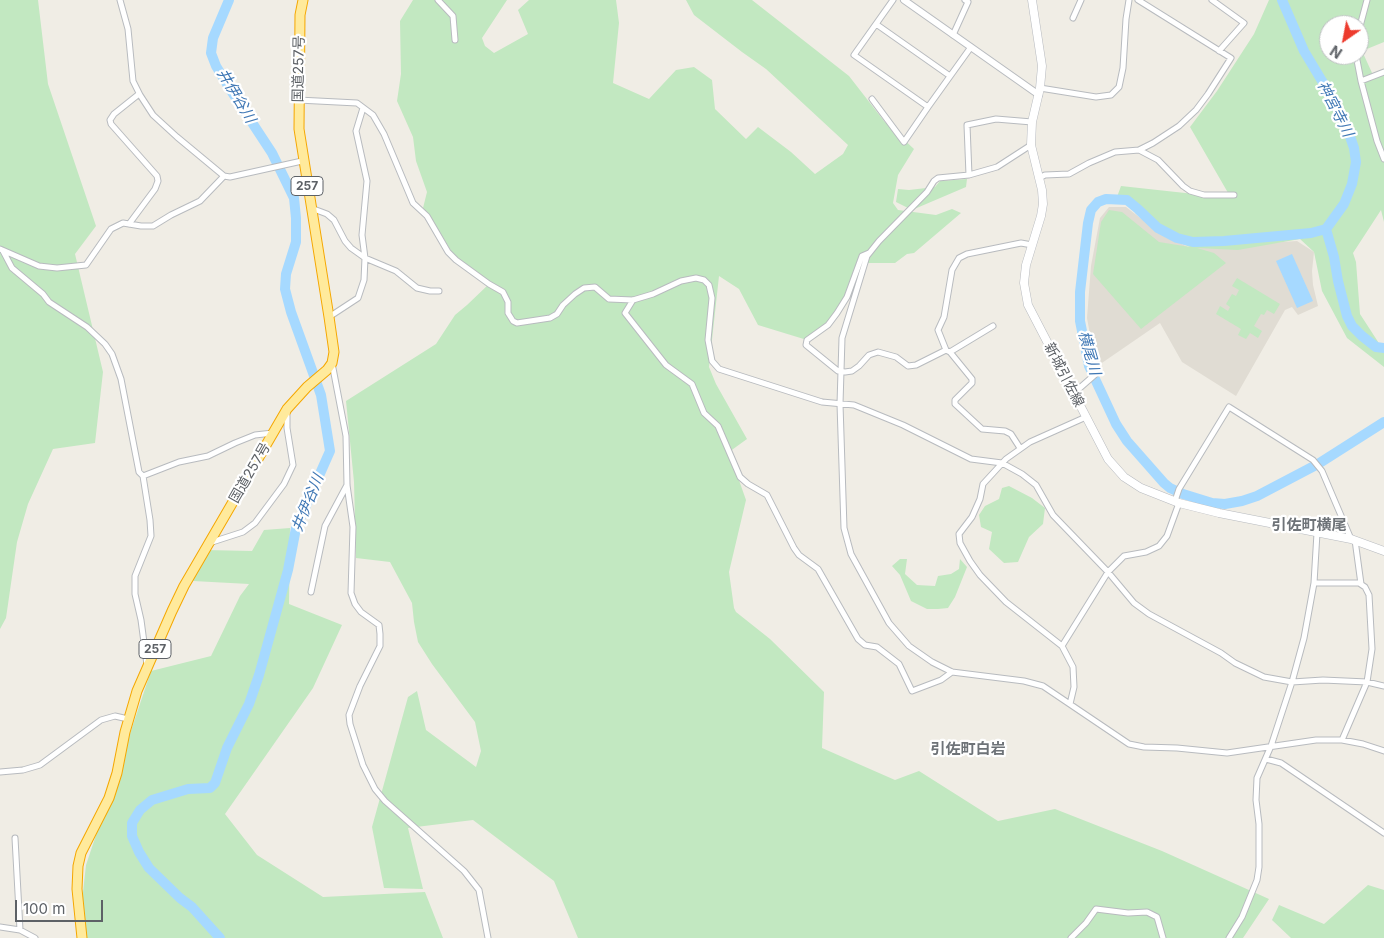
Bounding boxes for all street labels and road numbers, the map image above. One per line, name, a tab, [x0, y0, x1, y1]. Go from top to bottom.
street label: 国道257号	[290, 35, 308, 103]
road number: 257	[291, 177, 323, 196]
street label: 新城引佐線	[1041, 340, 1087, 410]
street label: 国道257号	[226, 440, 274, 506]
road number: 257	[139, 640, 171, 659]

